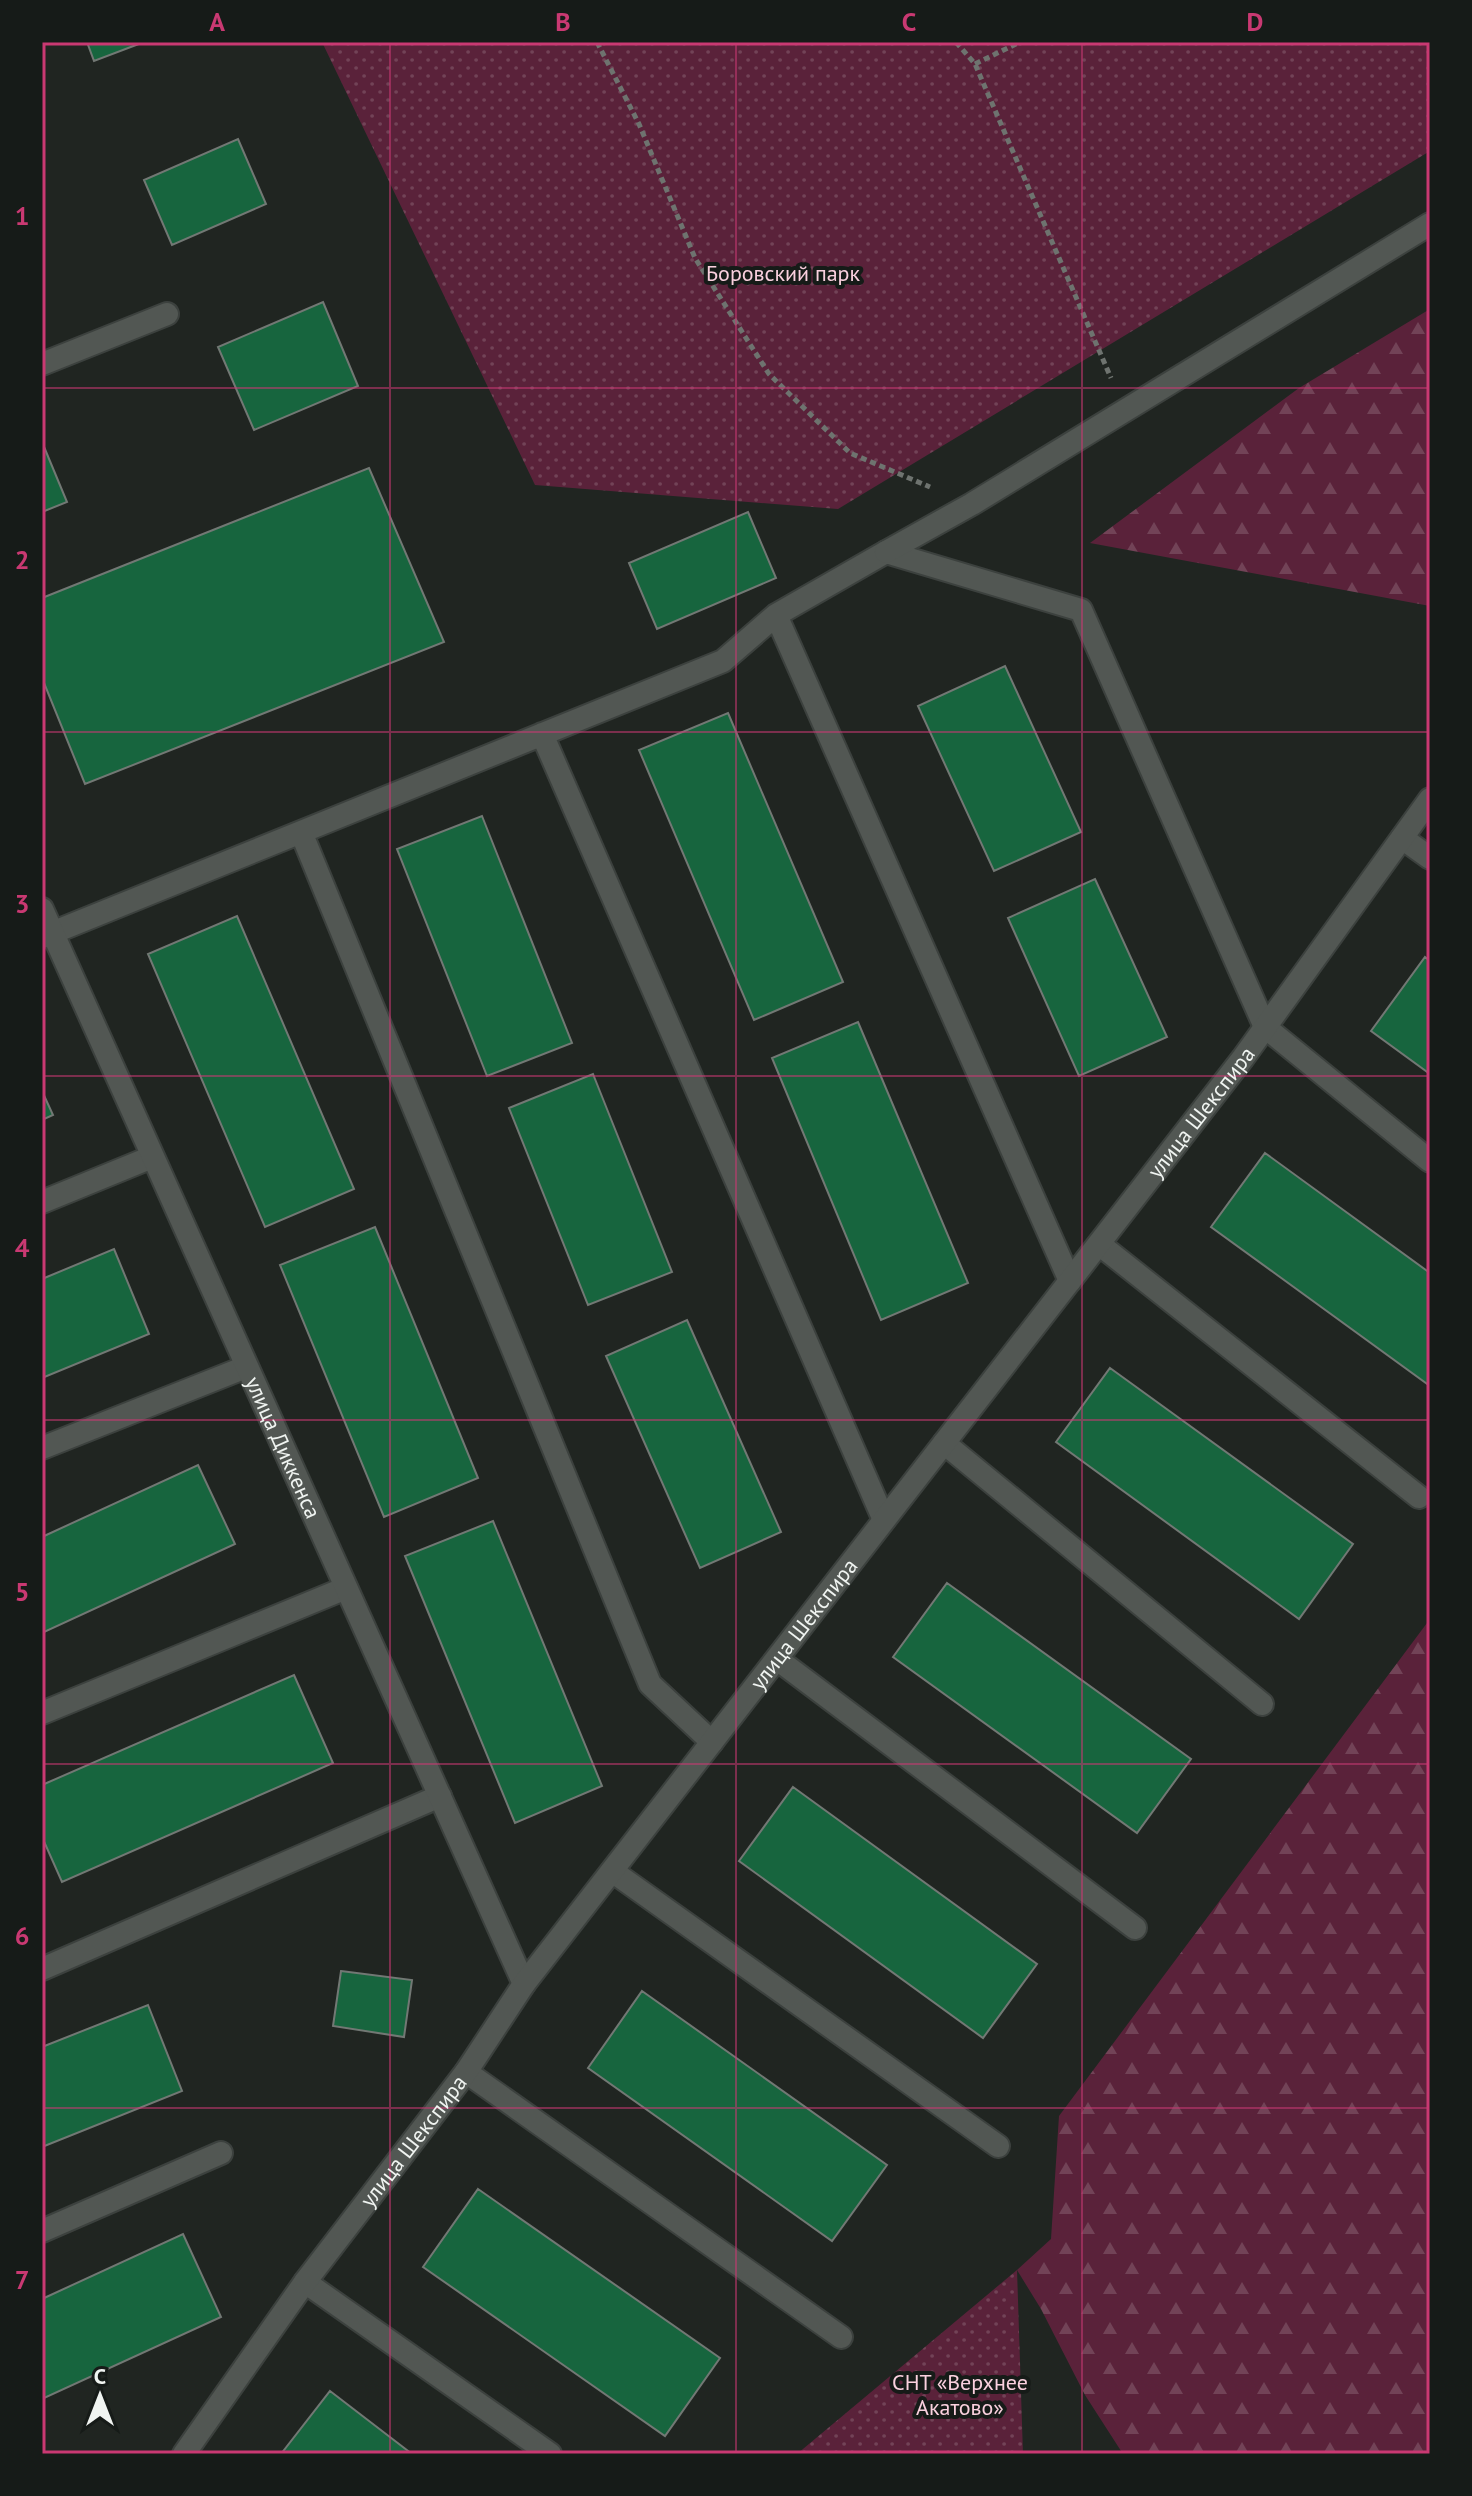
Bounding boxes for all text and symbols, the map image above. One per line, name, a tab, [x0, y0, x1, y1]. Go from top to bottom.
text: A	[209, 5, 225, 38]
text: B	[555, 5, 571, 38]
text: C	[902, 5, 916, 38]
text: D	[1247, 5, 1263, 38]
text: 1	[15, 199, 29, 232]
park label: Боровский парк	[706, 259, 860, 287]
text: 2	[15, 543, 29, 576]
text: 3	[15, 887, 29, 920]
street label: улица Шекспира	[1141, 1041, 1261, 1184]
text: 4	[15, 1231, 30, 1264]
street label: улица Диккенса	[239, 1372, 327, 1523]
street label: улица Шекспира	[744, 1553, 863, 1696]
text: 5	[15, 1575, 29, 1608]
text: 6	[15, 1919, 29, 1952]
street label: улица Шекспира	[354, 2069, 473, 2213]
text: 7	[15, 2263, 29, 2296]
north arrow	[60, 2356, 140, 2436]
text: С	[94, 2362, 106, 2390]
park label: СНТ «Верхнее Акатово»	[892, 2368, 1028, 2421]

